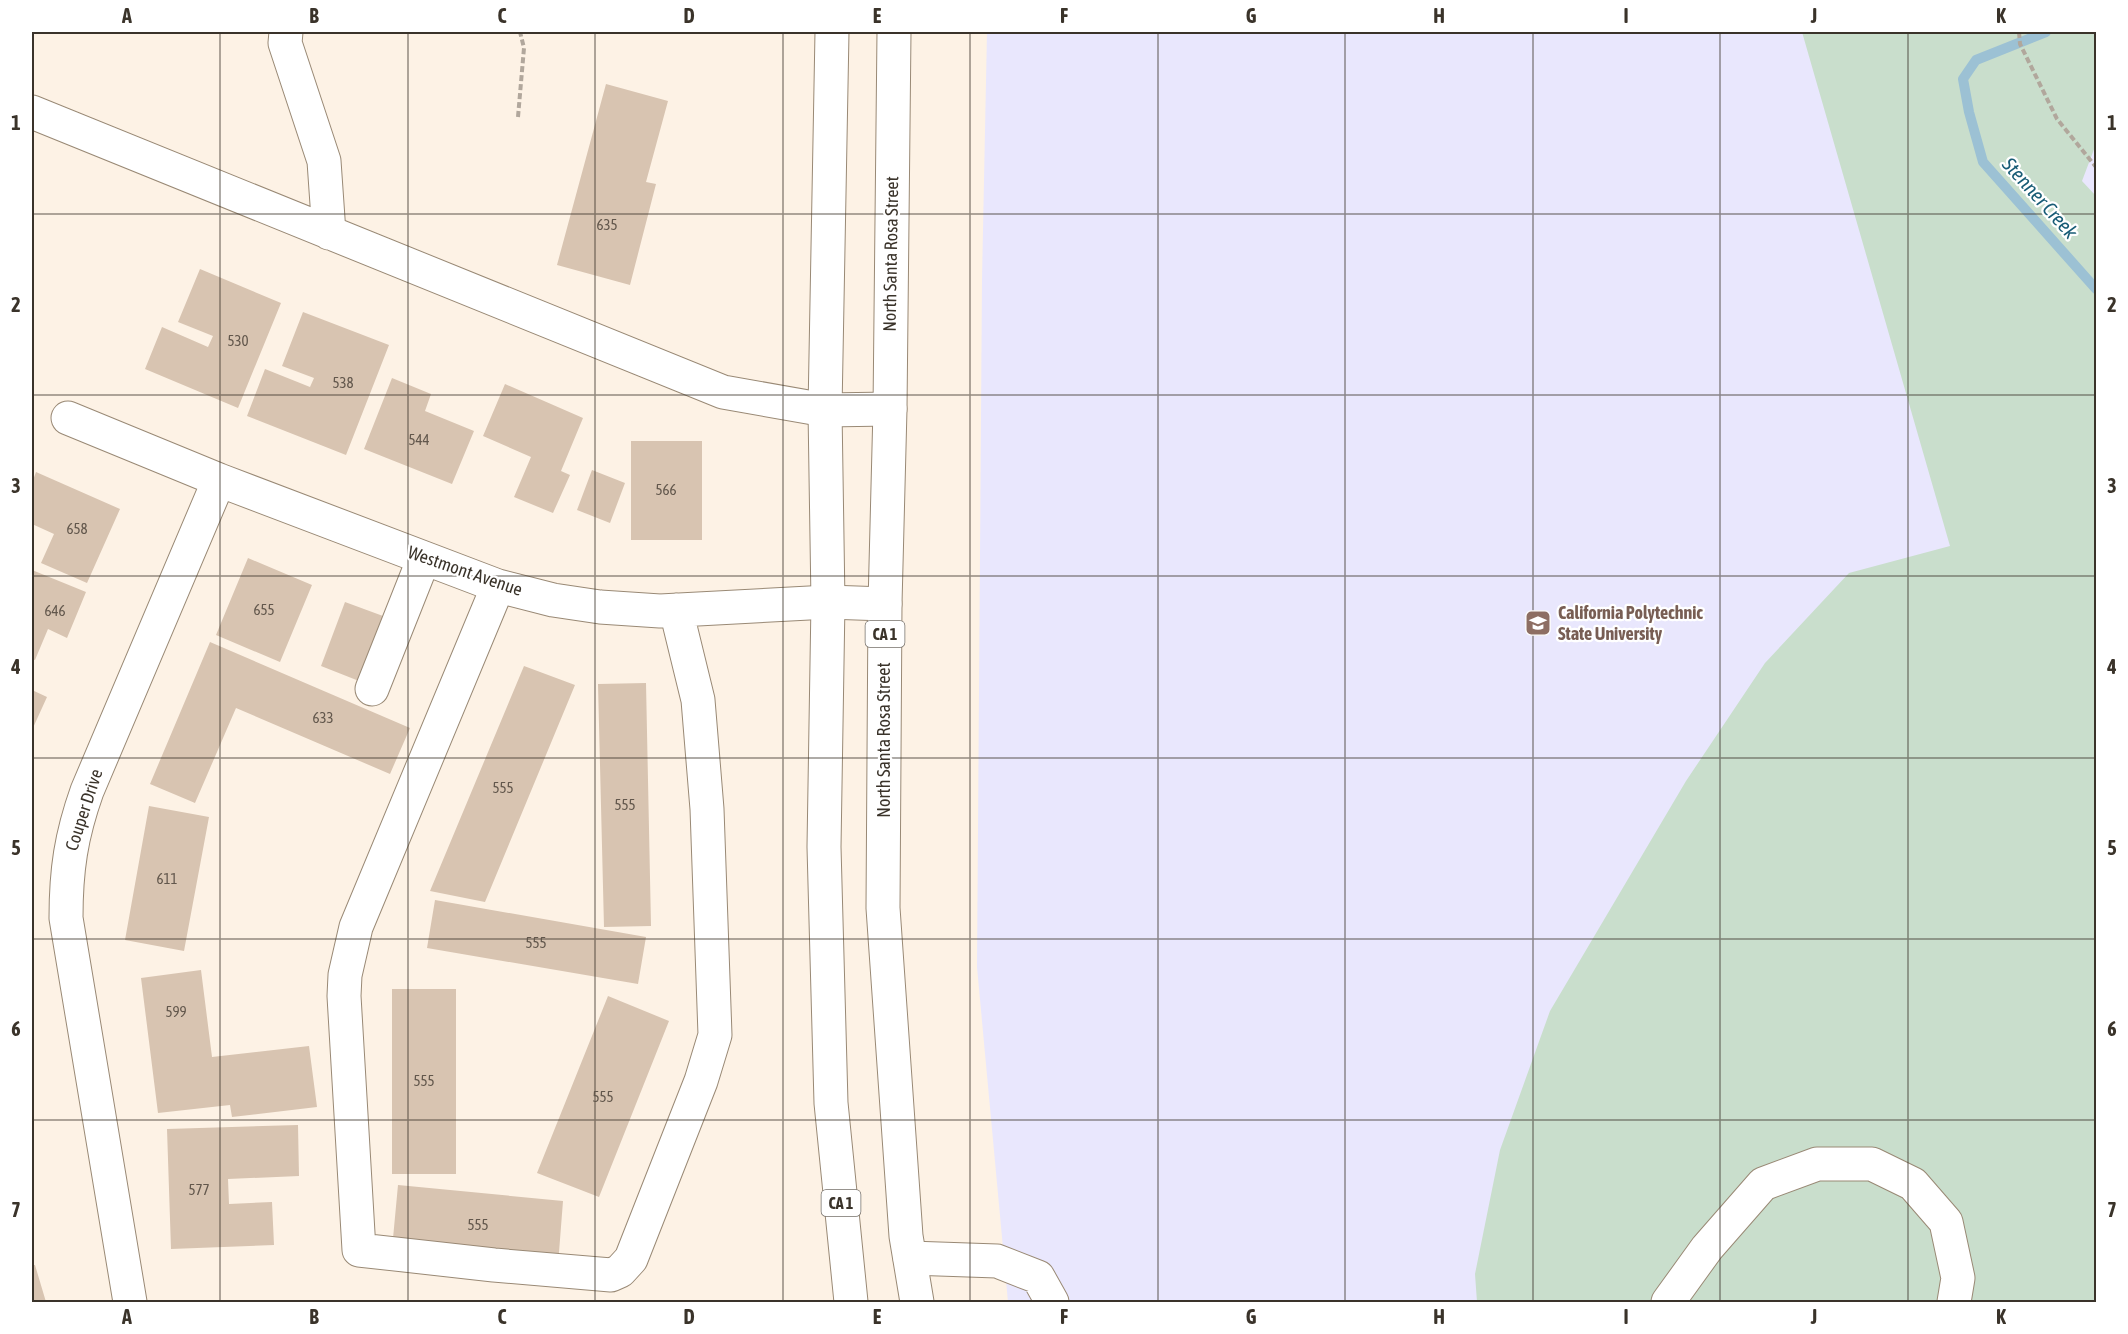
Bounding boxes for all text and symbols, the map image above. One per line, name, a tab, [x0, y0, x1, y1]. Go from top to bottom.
text: A	[121, 4, 132, 27]
text: B	[309, 4, 319, 27]
text: C	[498, 4, 507, 27]
text: D	[683, 4, 695, 27]
text: E	[873, 4, 882, 27]
text: F	[1060, 4, 1068, 27]
text: G	[1246, 4, 1257, 27]
text: H	[1433, 4, 1445, 27]
text: I	[1623, 4, 1629, 27]
text: J	[1810, 4, 1817, 27]
text: K	[1996, 4, 2006, 27]
text: 1	[11, 111, 21, 134]
text: 1	[2107, 111, 2117, 134]
water label: Stenner Creek	[1997, 152, 2083, 243]
street label: North Santa Rosa Street	[879, 176, 902, 332]
house number: 635	[596, 216, 618, 233]
text: 2	[11, 293, 21, 316]
text: 2	[2107, 293, 2117, 316]
house number: 530	[227, 332, 249, 349]
house number: 538	[332, 374, 354, 391]
house number: 544	[408, 431, 430, 448]
text: 3	[11, 474, 21, 497]
text: 3	[2107, 474, 2117, 497]
house number: 566	[655, 481, 677, 498]
house number: 658	[66, 520, 88, 537]
street label: Westmont Avenue	[405, 541, 525, 600]
house number: 655	[253, 601, 275, 618]
house number: 646	[44, 602, 66, 619]
place label: California Polytechnic State University	[1558, 602, 1703, 644]
school or university icon: California Polytechnic State University	[1523, 608, 1553, 638]
road number: CA 1	[866, 621, 904, 647]
text: 4	[10, 655, 21, 678]
text: 4	[2106, 655, 2117, 678]
street label: North Santa Rosa Street	[873, 662, 894, 818]
house number: 633	[312, 709, 334, 726]
street label: Couper Drive	[60, 766, 107, 853]
house number: 555	[492, 779, 514, 796]
house number: 555	[614, 796, 636, 813]
text: 5	[11, 836, 21, 859]
text: 5	[2107, 836, 2117, 859]
house number: 611	[156, 870, 178, 887]
house number: 555	[525, 934, 547, 951]
house number: 599	[165, 1003, 187, 1020]
text: 6	[11, 1017, 21, 1040]
text: 6	[2107, 1017, 2117, 1040]
house number: 555	[413, 1072, 435, 1089]
house number: 555	[592, 1088, 614, 1105]
house number: 577	[188, 1181, 210, 1198]
road number: CA 1	[822, 1190, 860, 1216]
text: 7	[11, 1198, 21, 1221]
text: 7	[2107, 1198, 2117, 1221]
house number: 555	[467, 1216, 489, 1233]
text: A	[121, 1305, 132, 1328]
text: B	[309, 1305, 319, 1328]
text: C	[498, 1305, 507, 1328]
text: D	[683, 1305, 695, 1328]
text: E	[873, 1305, 882, 1328]
text: F	[1060, 1305, 1068, 1328]
text: G	[1246, 1305, 1257, 1328]
text: H	[1433, 1305, 1445, 1328]
text: I	[1623, 1305, 1629, 1328]
text: J	[1810, 1305, 1817, 1328]
text: K	[1996, 1305, 2006, 1328]

